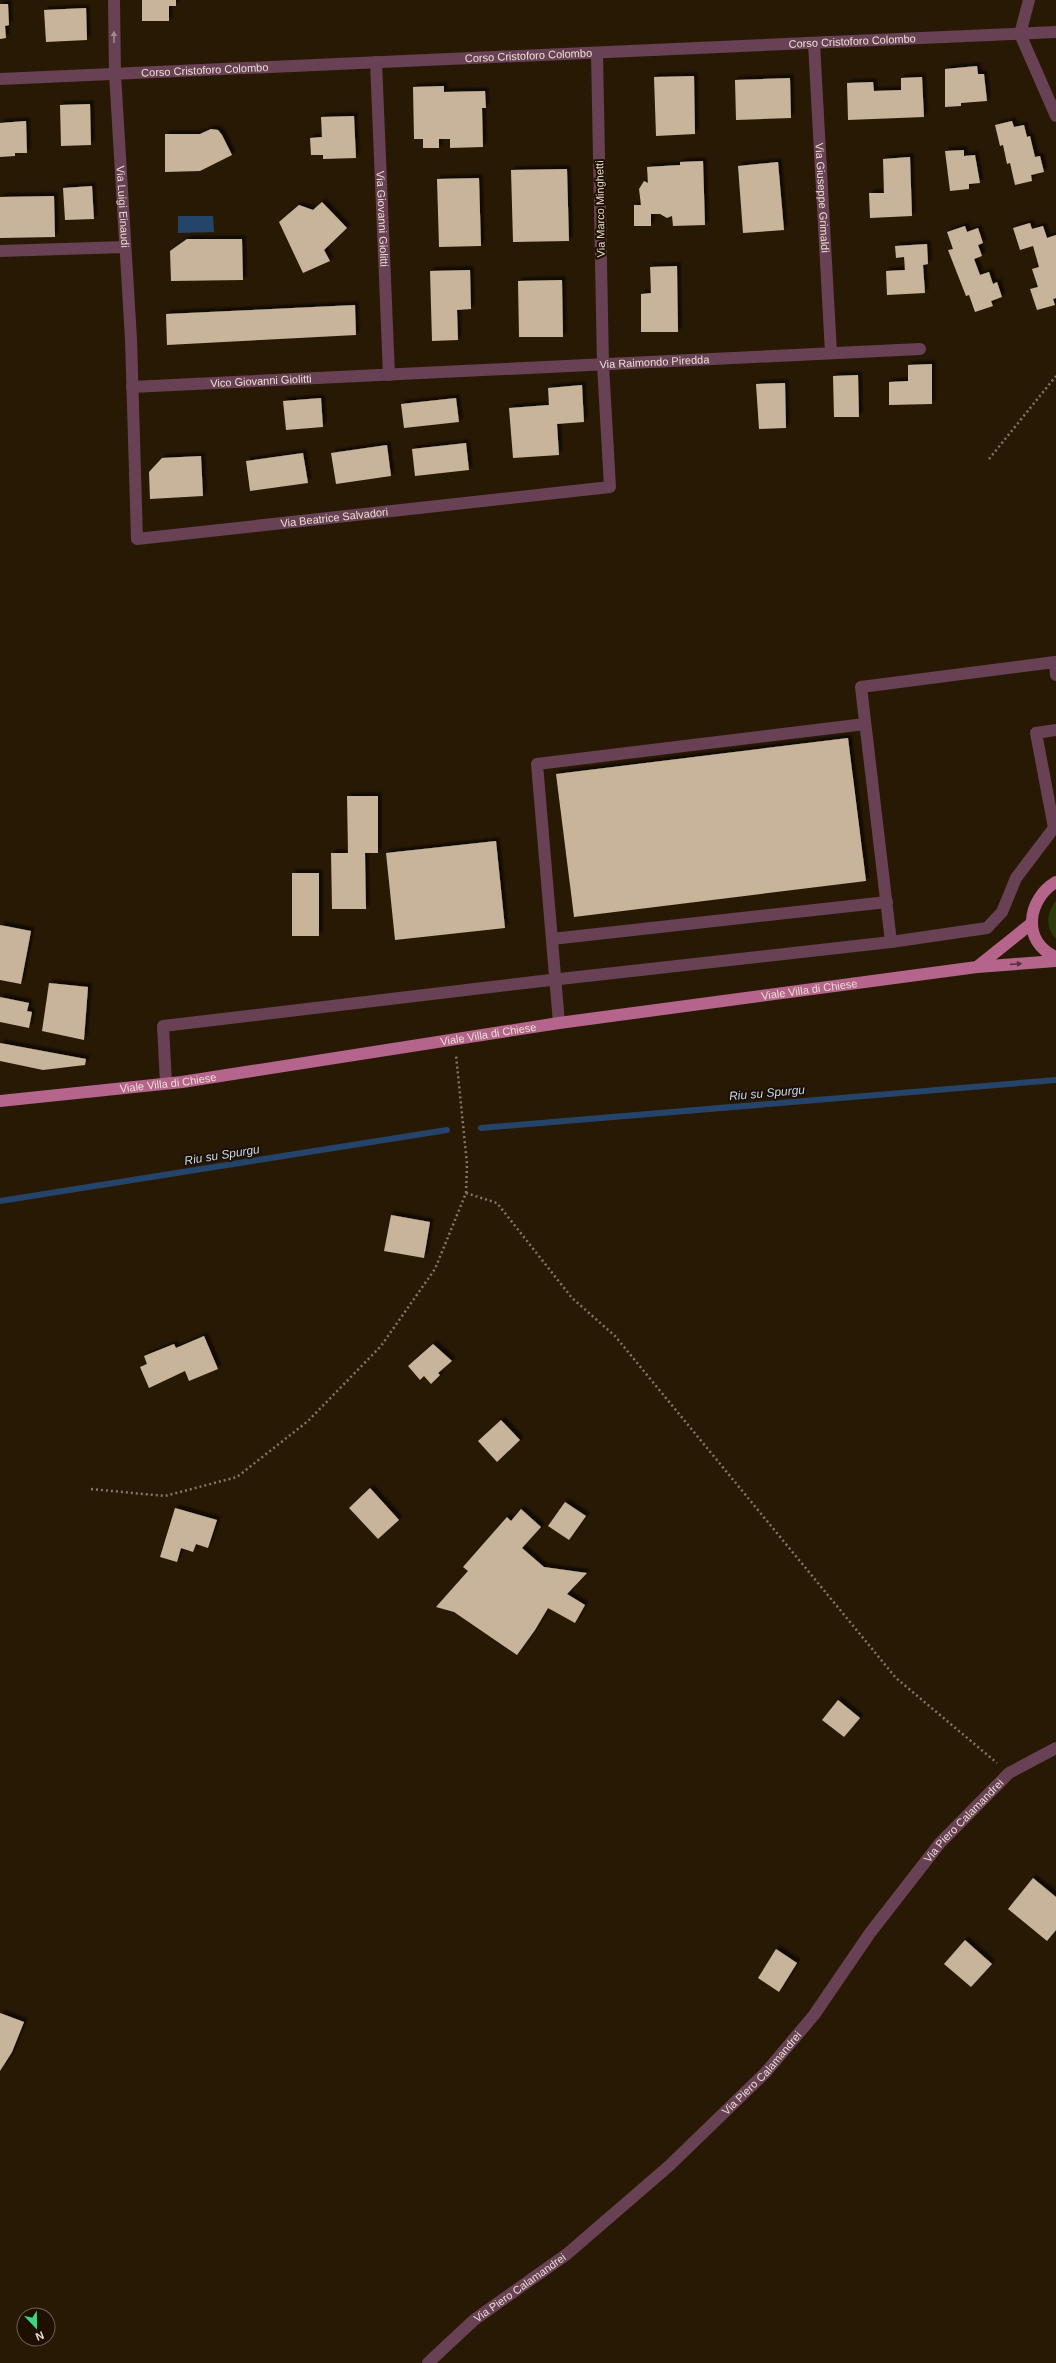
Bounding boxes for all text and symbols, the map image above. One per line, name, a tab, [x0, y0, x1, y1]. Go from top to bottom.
one-way arrow	[111, 31, 118, 43]
street label: Corso Cristoforo Colombo	[788, 32, 916, 50]
street label: Corso Cristoforo Colombo	[465, 47, 592, 64]
street label: Corso Cristoforo Colombo	[141, 61, 269, 79]
street label: Via Giuseppe Grimaldi	[813, 143, 831, 253]
street label: Via Marco Minghetti	[593, 160, 607, 258]
street label: Via Luigi Einaudi	[115, 166, 131, 248]
street label: Via Giovanni Giolitti	[375, 171, 391, 267]
street label: Via Raimondo Piredda	[599, 353, 710, 370]
street label: Vico Giovanni Giolitti	[210, 372, 312, 389]
street label: Via Beatrice Salvadori	[280, 505, 389, 529]
one-way arrow	[1010, 961, 1022, 968]
street label: Viale Villa di Chiese	[760, 977, 858, 1002]
street label: Viale Villa di Chiese	[439, 1021, 537, 1047]
street label: Viale Villa di Chiese	[119, 1071, 217, 1094]
water label: Riu su Spurgu	[729, 1083, 806, 1103]
water label: Riu su Spurgu	[183, 1142, 261, 1168]
street label: Via Piero Calamandrei	[921, 1777, 1006, 1865]
street label: Via Piero Calamandrei	[720, 2029, 804, 2117]
street label: Via Piero Calamandrei	[471, 2251, 568, 2324]
north arrow	[16, 2307, 56, 2347]
text: N	[34, 2329, 46, 2343]

